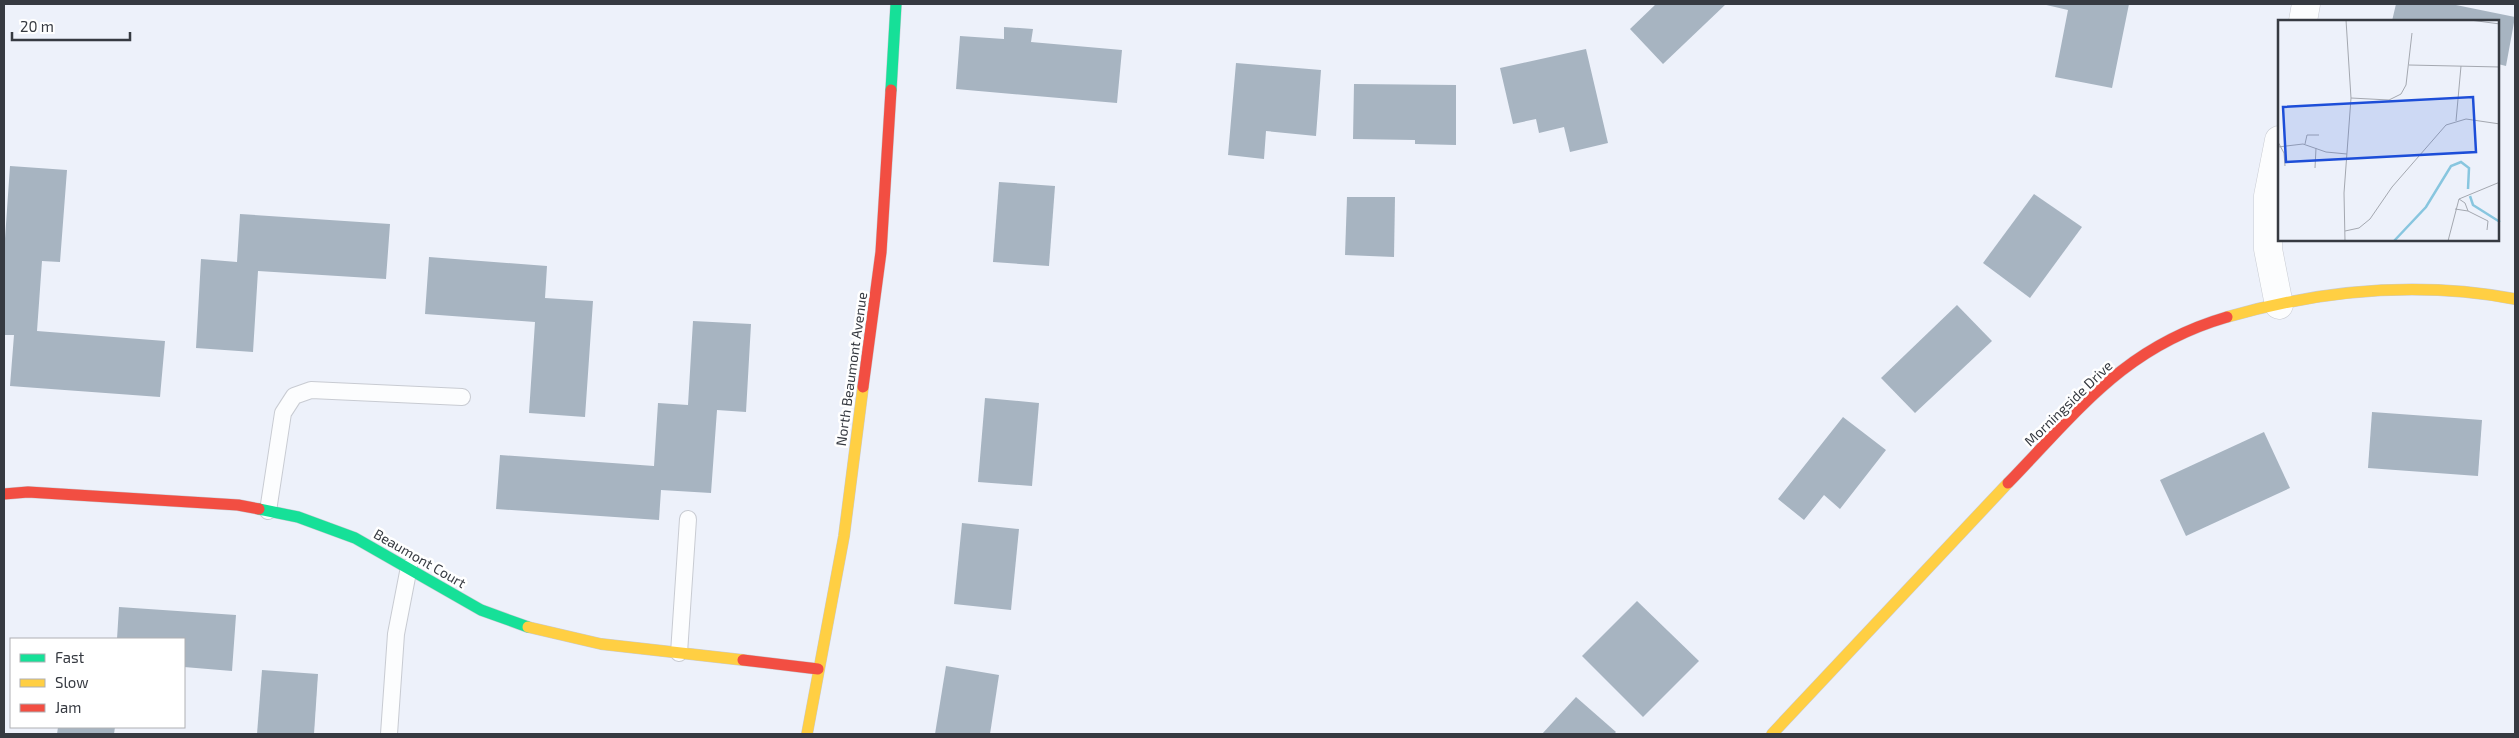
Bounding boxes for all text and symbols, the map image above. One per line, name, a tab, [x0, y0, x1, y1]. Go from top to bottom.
scale bar	[12, 10, 130, 42]
text: 20 m	[20, 17, 54, 35]
inset map	[2278, 20, 2499, 241]
street label: North Beaumont Avenue	[832, 291, 870, 447]
street label: Morningside Drive	[2020, 357, 2116, 449]
street label: Beaumont Court	[371, 525, 469, 591]
legend	[10, 638, 185, 728]
text: Fast	[55, 648, 85, 666]
text: Slow	[55, 673, 89, 691]
text: Jam	[55, 698, 81, 716]

